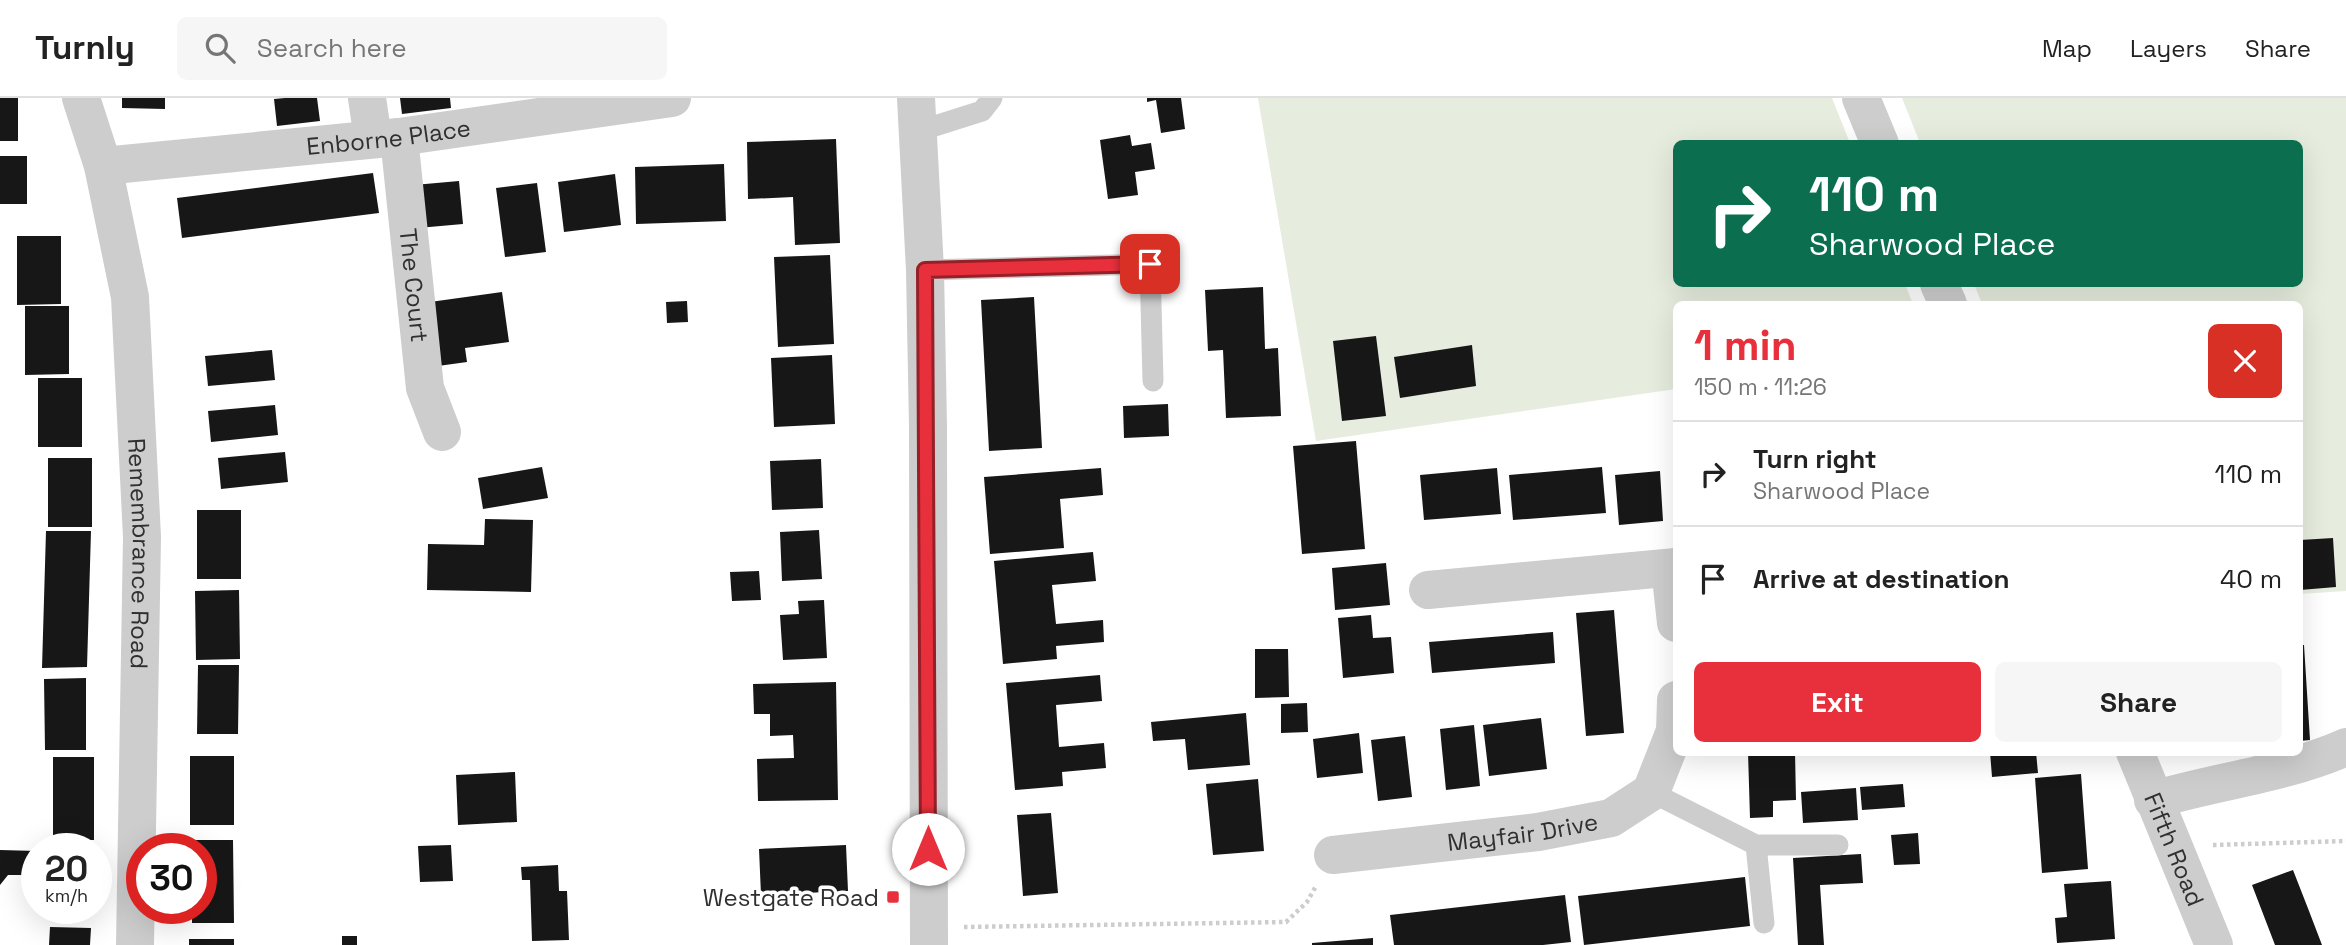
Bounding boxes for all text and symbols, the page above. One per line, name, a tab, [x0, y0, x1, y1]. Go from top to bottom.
search box	[177, 17, 667, 80]
text: Turnly	[35, 27, 135, 69]
icon: search	[201, 29, 239, 67]
text: Search here	[257, 31, 407, 65]
text: Map	[2042, 33, 2092, 64]
text: Layers	[2130, 33, 2207, 64]
text: Share	[2245, 33, 2311, 64]
street label: Enborne Place	[305, 111, 473, 161]
text: 110 m	[1809, 163, 1939, 225]
icon: right	[1694, 168, 1785, 259]
text: Sharwood Place	[1809, 224, 2056, 264]
street label: The Court	[393, 227, 436, 344]
pin	[1120, 234, 1180, 294]
icon: arrive	[1131, 245, 1169, 283]
text: 1 min	[1694, 319, 1797, 372]
button: close	[2208, 324, 2282, 398]
text: 150 m · 11:26	[1694, 372, 1827, 402]
street label: Remembrance Road	[122, 437, 158, 669]
text: Turn right	[1753, 442, 1877, 476]
icon: right	[1694, 455, 1732, 493]
text: 110 m	[2215, 457, 2282, 491]
text: Sharwood Place	[1753, 476, 1930, 506]
icon: arrive	[1694, 560, 1732, 598]
text: Arrive at destination	[1753, 562, 2010, 596]
text: 40 m	[2220, 562, 2282, 596]
button: Exit	[1694, 662, 1981, 742]
button: Share	[1995, 662, 2282, 742]
street label: Fifth Road	[2138, 788, 2212, 911]
street label: Mayfair Drive	[1446, 805, 1600, 858]
position arrow	[891, 812, 965, 886]
speed limit sign: 30	[126, 833, 217, 924]
text: 20	[45, 847, 88, 891]
place label: Westgate Road	[703, 882, 879, 913]
text: km/h	[45, 884, 88, 907]
marker: Westgate Road	[885, 889, 901, 905]

